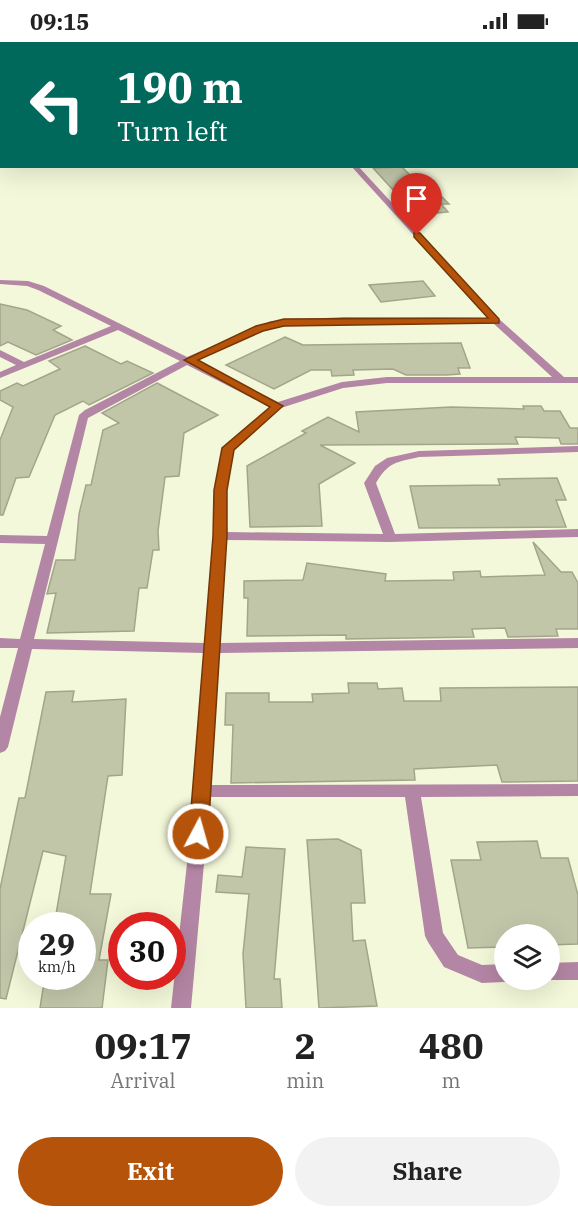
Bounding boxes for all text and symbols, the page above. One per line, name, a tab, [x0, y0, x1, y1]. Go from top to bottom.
text: 09:15	[30, 7, 89, 36]
text: 190 m	[117, 60, 243, 115]
icon: left	[18, 66, 96, 144]
text: Turn left	[117, 113, 228, 148]
pin	[391, 173, 442, 235]
icon: arrive	[400, 182, 433, 215]
position arrow	[166, 802, 230, 866]
speed limit sign: 30	[108, 912, 186, 990]
text: 29	[39, 924, 75, 963]
map controls	[494, 924, 560, 990]
button: layers	[494, 924, 560, 990]
text: km/h	[38, 957, 76, 976]
text: 09:17	[94, 1022, 192, 1069]
text: 2	[294, 1022, 316, 1069]
text: 480	[419, 1022, 484, 1069]
text: Arrival	[111, 1067, 176, 1094]
text: min	[286, 1067, 324, 1094]
text: m	[442, 1067, 461, 1094]
button: Exit	[18, 1137, 283, 1206]
button: Share	[295, 1137, 560, 1206]

